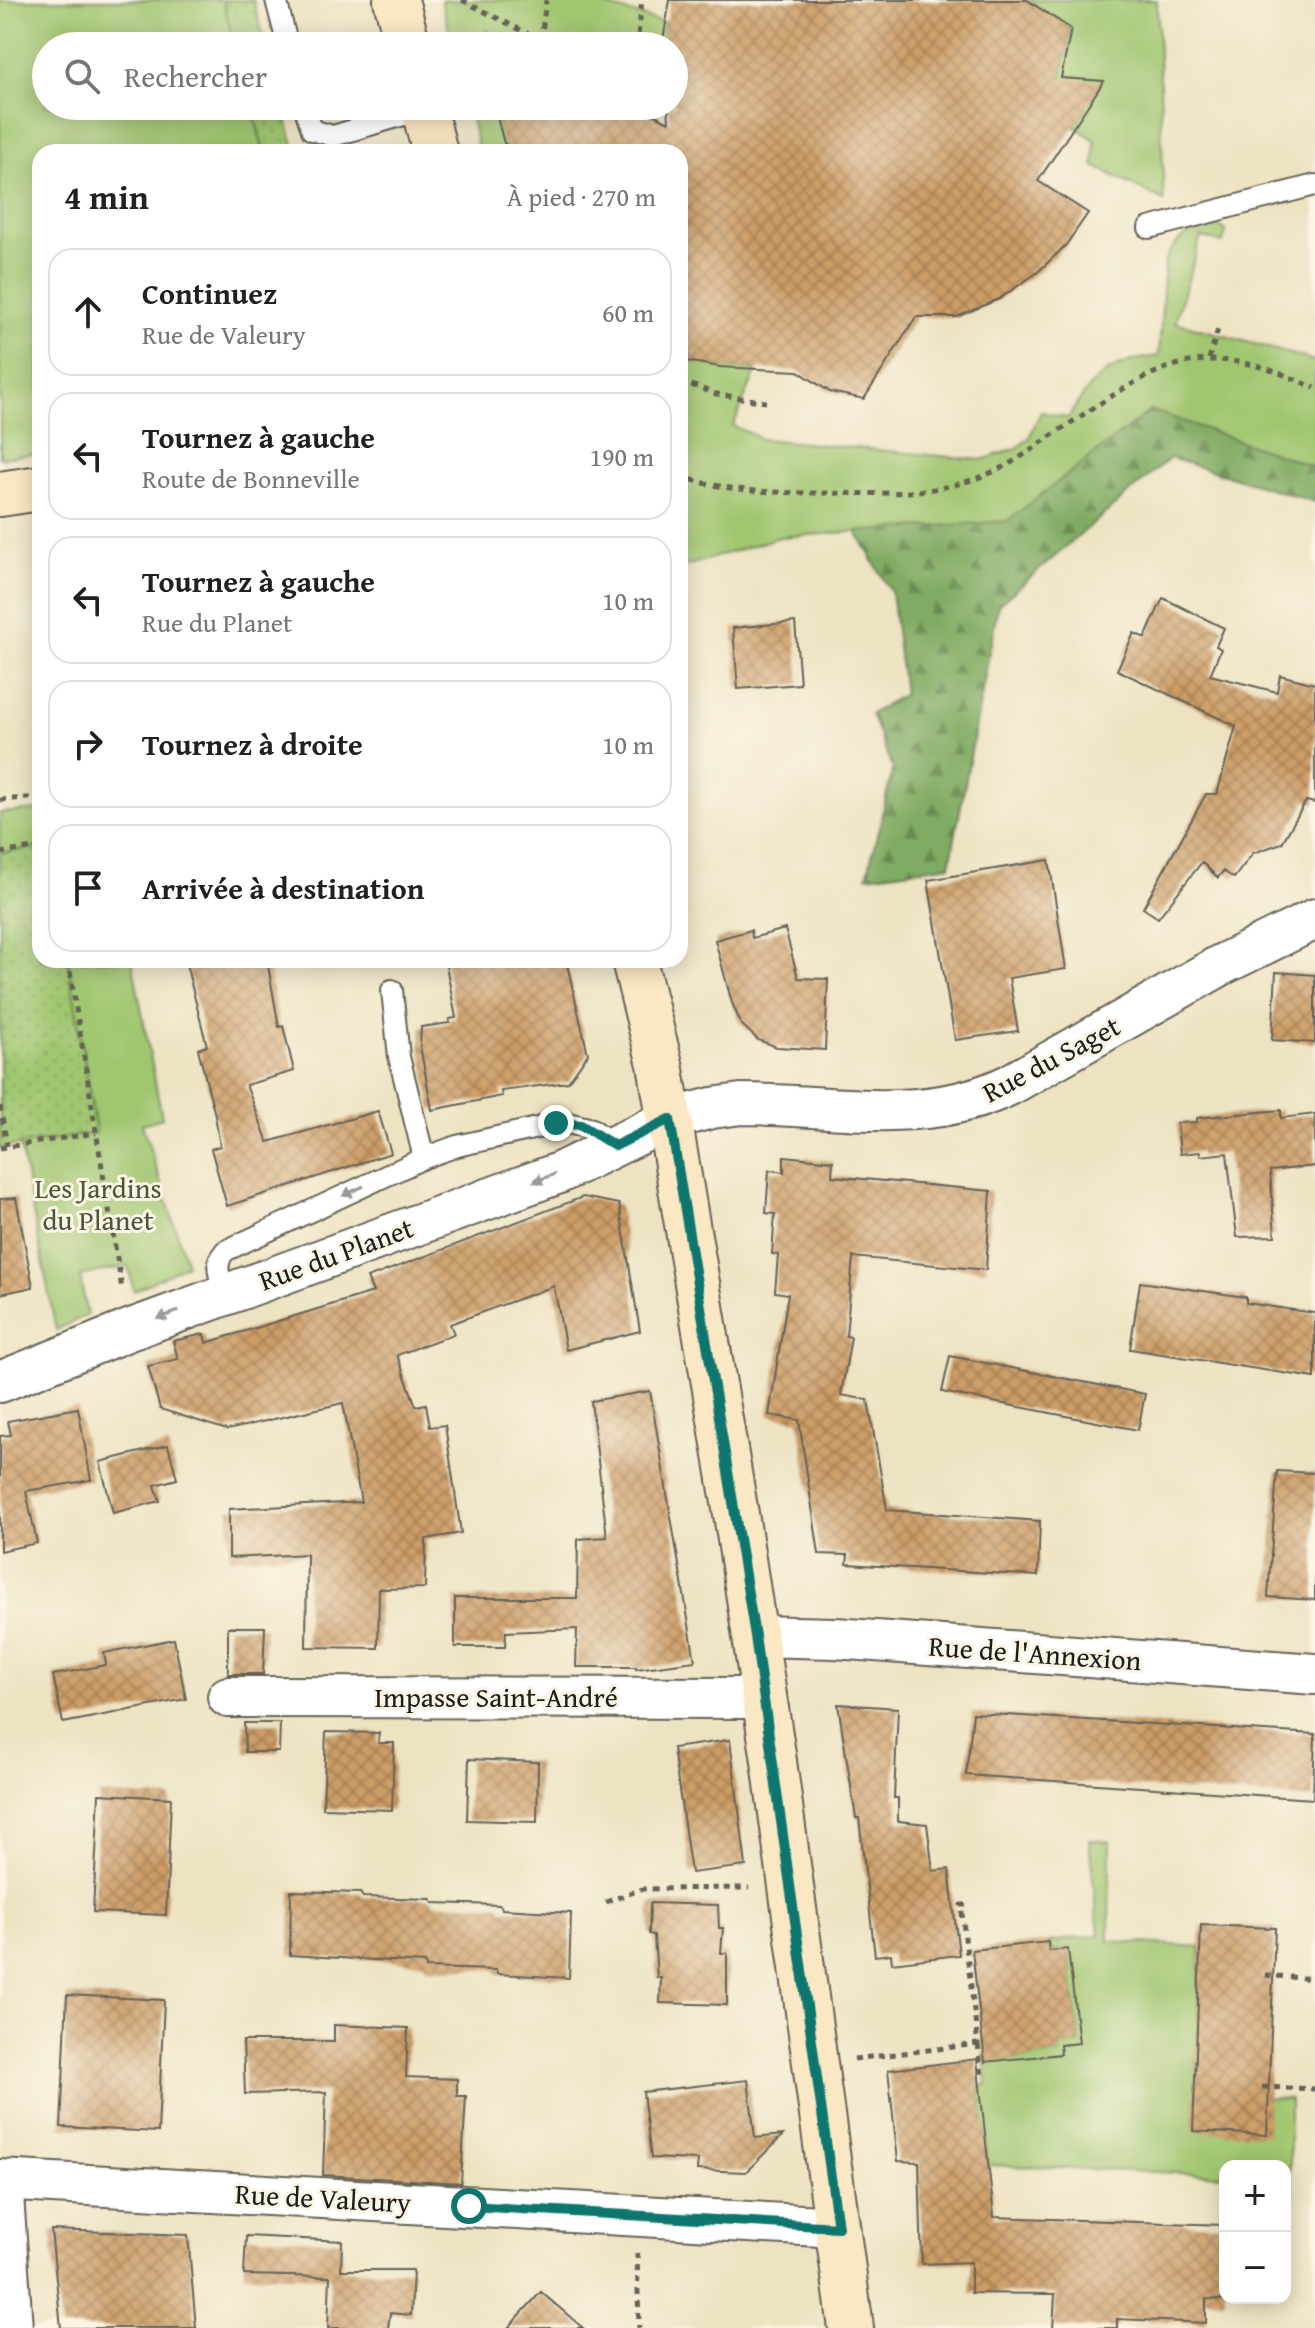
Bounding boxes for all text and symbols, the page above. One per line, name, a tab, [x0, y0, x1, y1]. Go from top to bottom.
search box	[32, 32, 688, 120]
icon: search	[60, 54, 104, 98]
text: Rechercher	[124, 54, 267, 98]
text: 4 min	[64, 172, 149, 221]
text: À pied · 270 m	[507, 177, 656, 216]
text: Continuez	[142, 271, 277, 315]
icon: ahead	[66, 290, 110, 334]
text: 60 m	[602, 293, 654, 332]
text: Rue de Valeury	[142, 315, 306, 354]
text: Tournez à gauche	[142, 415, 375, 459]
icon: left	[66, 434, 110, 478]
text: 190 m	[589, 437, 654, 476]
text: Route de Bonneville	[142, 459, 360, 498]
text: Tournez à gauche	[142, 559, 375, 603]
icon: left	[66, 578, 110, 622]
text: 10 m	[602, 581, 654, 620]
text: Rue du Planet	[142, 603, 292, 642]
icon: right	[66, 722, 110, 766]
text: Tournez à droite	[142, 722, 363, 766]
text: 10 m	[602, 725, 654, 764]
icon: arrive	[66, 866, 110, 910]
text: Arrivée à destination	[142, 866, 424, 910]
street label: Rue du Saget	[975, 1005, 1127, 1112]
route end	[538, 1105, 574, 1141]
park label: Les Jardins du Planet	[34, 1167, 162, 1240]
one-way arrow	[532, 1173, 556, 1185]
one-way arrow	[341, 1184, 365, 1198]
street label: Rue du Planet	[253, 1207, 419, 1300]
one-way arrow	[156, 1309, 180, 1322]
street label: Rue de l'Annexion	[927, 1625, 1143, 1680]
street label: Impasse Saint-André	[374, 1676, 618, 1717]
map controls	[1219, 2160, 1291, 2304]
button: +	[1219, 2160, 1291, 2232]
street label: Rue de Valeury	[234, 2172, 412, 2223]
route start	[451, 2188, 487, 2224]
button: −	[1219, 2232, 1291, 2304]

